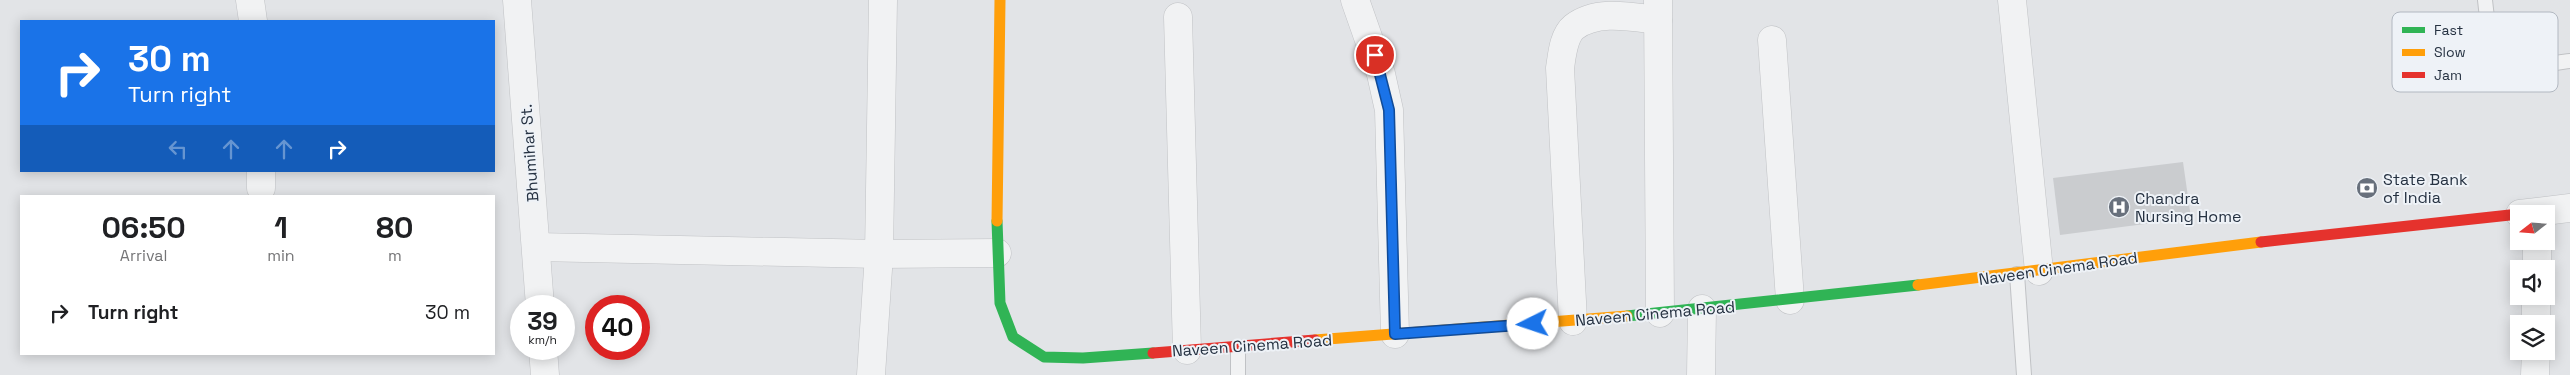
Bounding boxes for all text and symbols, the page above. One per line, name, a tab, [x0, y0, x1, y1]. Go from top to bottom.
legend	[2392, 12, 2558, 92]
text: Fast	[2434, 21, 2463, 39]
pin	[1354, 34, 1396, 76]
text: 30 m	[128, 37, 211, 81]
icon: right	[45, 40, 110, 105]
icon: arrive	[1361, 41, 1389, 69]
text: Slow	[2434, 43, 2466, 61]
text: Jam	[2434, 66, 2462, 84]
text: Turn right	[128, 80, 231, 108]
street label: Bhumihar St.	[516, 103, 543, 203]
icon: left	[164, 135, 192, 163]
icon: ahead	[217, 135, 245, 163]
icon: ahead	[270, 135, 298, 163]
icon: right	[323, 135, 351, 163]
place label: State Bank of India	[2383, 169, 2468, 208]
bank icon: State Bank of India	[2355, 176, 2379, 200]
place label: Chandra Nursing Home	[2135, 188, 2241, 227]
hospital icon: Chandra Nursing Home	[2107, 195, 2131, 219]
north arrow	[2510, 205, 2555, 250]
map controls	[2510, 205, 2555, 360]
text: 06:50	[101, 208, 186, 247]
text: 1	[274, 208, 288, 247]
text: 80	[376, 208, 414, 247]
text: Arrival	[120, 245, 167, 266]
text: min	[267, 245, 295, 266]
text: m	[388, 245, 402, 266]
street label: Naveen Cinema Road	[1977, 247, 2139, 290]
button: sound	[2510, 260, 2555, 305]
speed limit sign: 40	[585, 295, 650, 360]
street label: Naveen Cinema Road	[1574, 296, 1736, 331]
position arrow	[1506, 297, 1558, 349]
icon: right	[45, 299, 73, 327]
text: Turn right	[88, 300, 178, 325]
text: 30 m	[425, 300, 470, 325]
text: 39	[527, 305, 558, 337]
button: layers	[2510, 315, 2555, 360]
street label: Naveen Cinema Road	[1171, 329, 1333, 362]
text: km/h	[528, 332, 557, 348]

